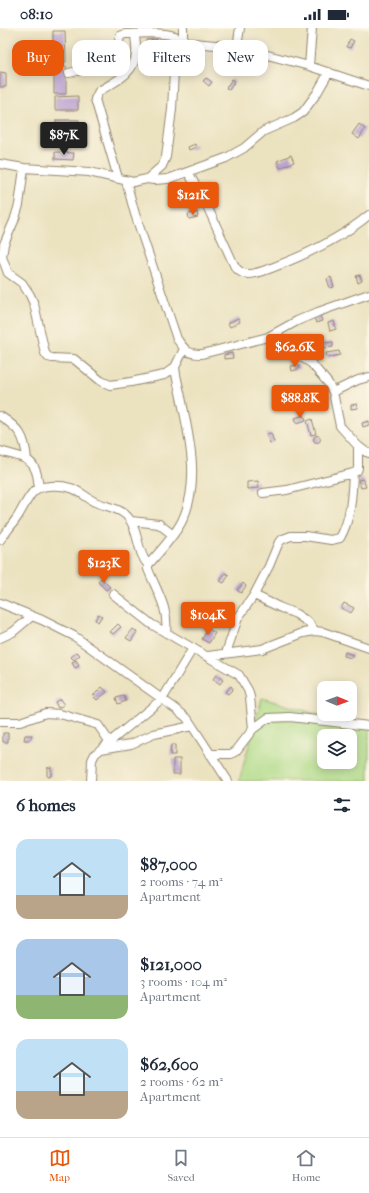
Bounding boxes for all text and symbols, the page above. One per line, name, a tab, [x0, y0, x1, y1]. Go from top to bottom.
text: 08:10	[20, 5, 53, 23]
chip: Buy	[12, 40, 64, 76]
chip: Rent	[72, 40, 130, 76]
chip: Filters	[138, 40, 205, 76]
chip: New	[213, 40, 268, 76]
pin: $87K	[40, 122, 88, 156]
text: $87K	[49, 127, 79, 142]
pin: $121K	[165, 182, 221, 216]
text: $121K	[177, 187, 209, 202]
pin: $62.6K	[262, 334, 328, 368]
text: $62.6K	[275, 339, 315, 354]
pin: $88.8K	[267, 385, 333, 419]
text: $88.8K	[281, 390, 319, 405]
pin: $123K	[76, 550, 132, 584]
text: $123K	[87, 555, 121, 570]
pin: $104K	[180, 602, 236, 636]
text: $104K	[190, 607, 226, 622]
north arrow	[317, 681, 357, 721]
map controls	[317, 681, 357, 769]
button: layers	[317, 729, 357, 769]
icon: filters	[331, 794, 353, 816]
text: 6 homes	[16, 795, 76, 815]
text: $87,000	[140, 854, 197, 874]
icon: home	[48, 855, 96, 903]
text: 2 rooms · 74 m²	[140, 874, 223, 889]
text: Apartment	[140, 889, 201, 904]
text: $121,000	[140, 954, 202, 974]
icon: home	[48, 955, 96, 1003]
text: 3 rooms · 104 m²	[140, 974, 227, 989]
text: Apartment	[140, 989, 201, 1004]
text: $62,600	[140, 1054, 199, 1074]
icon: home	[48, 1055, 96, 1103]
text: 2 rooms · 62 m²	[140, 1074, 223, 1089]
text: Apartment	[140, 1089, 201, 1104]
tab: Map	[49, 1147, 71, 1184]
tab: Saved	[168, 1147, 195, 1184]
tab: Home	[292, 1147, 320, 1184]

